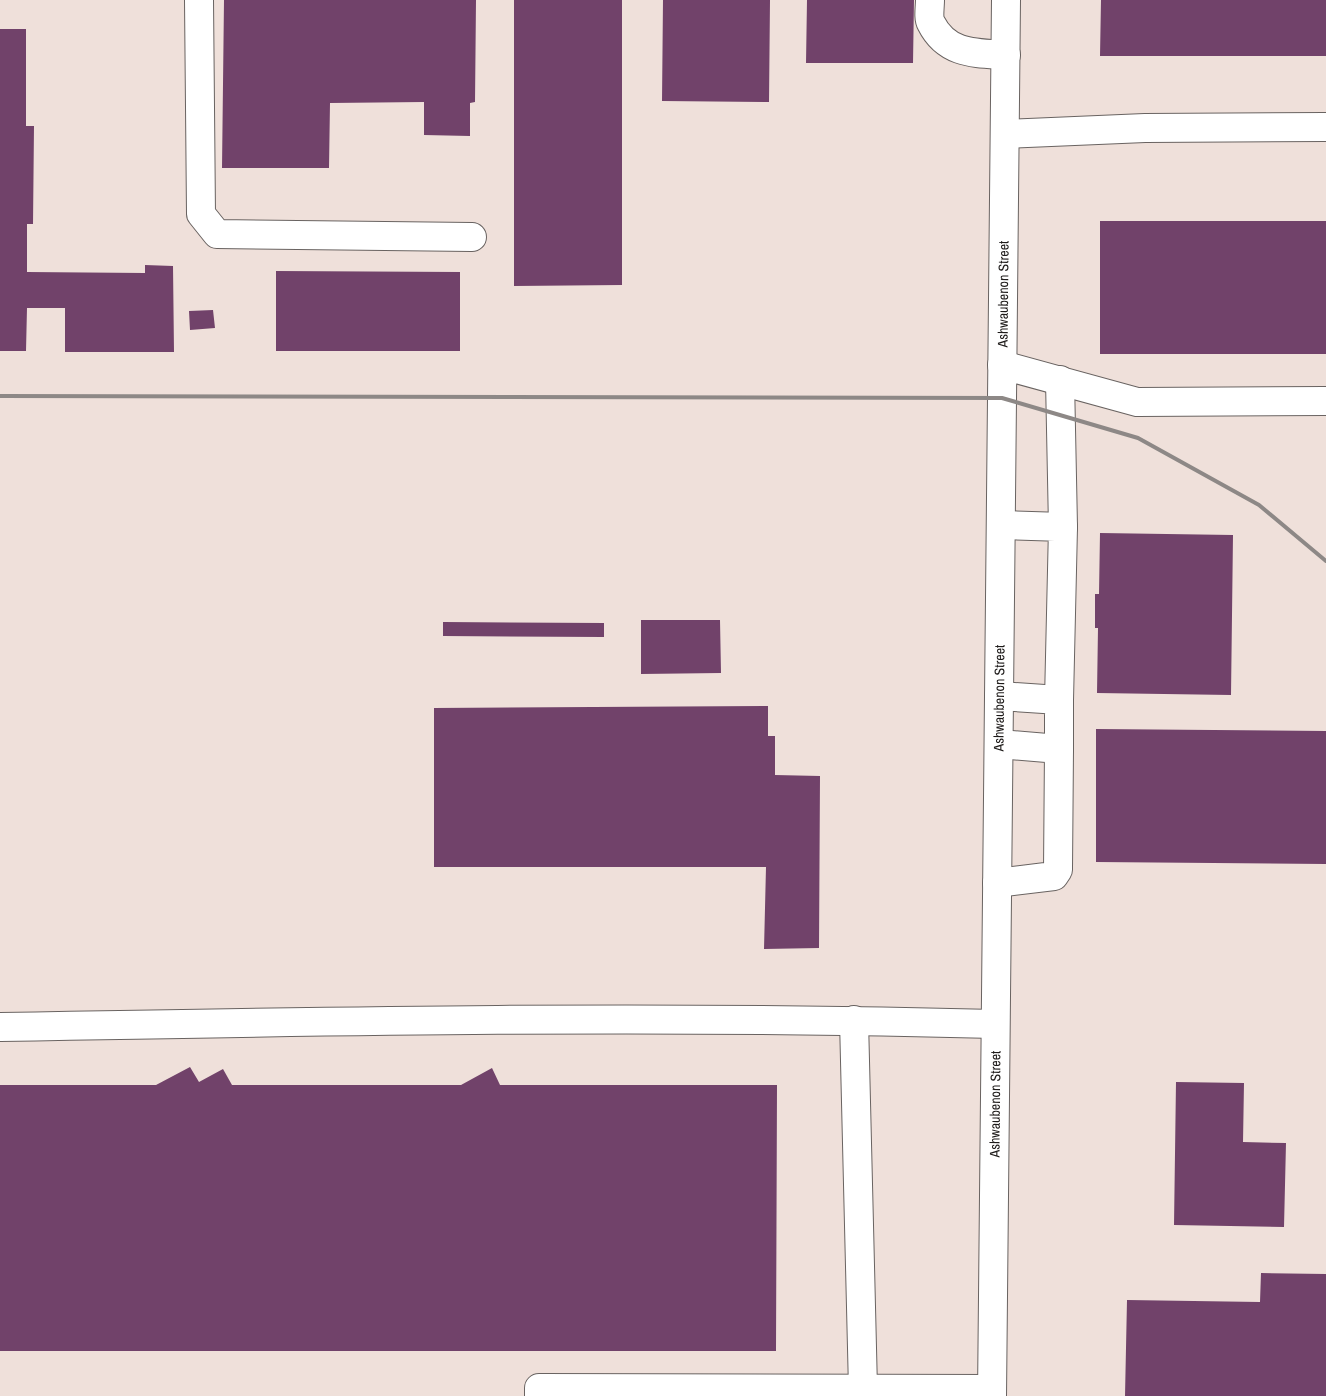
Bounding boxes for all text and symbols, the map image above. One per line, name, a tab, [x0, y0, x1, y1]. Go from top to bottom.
street label: Ashwaubenon Street	[994, 241, 1013, 349]
street label: Ashwaubenon Street	[989, 645, 1009, 752]
street label: Ashwaubenon Street	[985, 1051, 1004, 1158]

